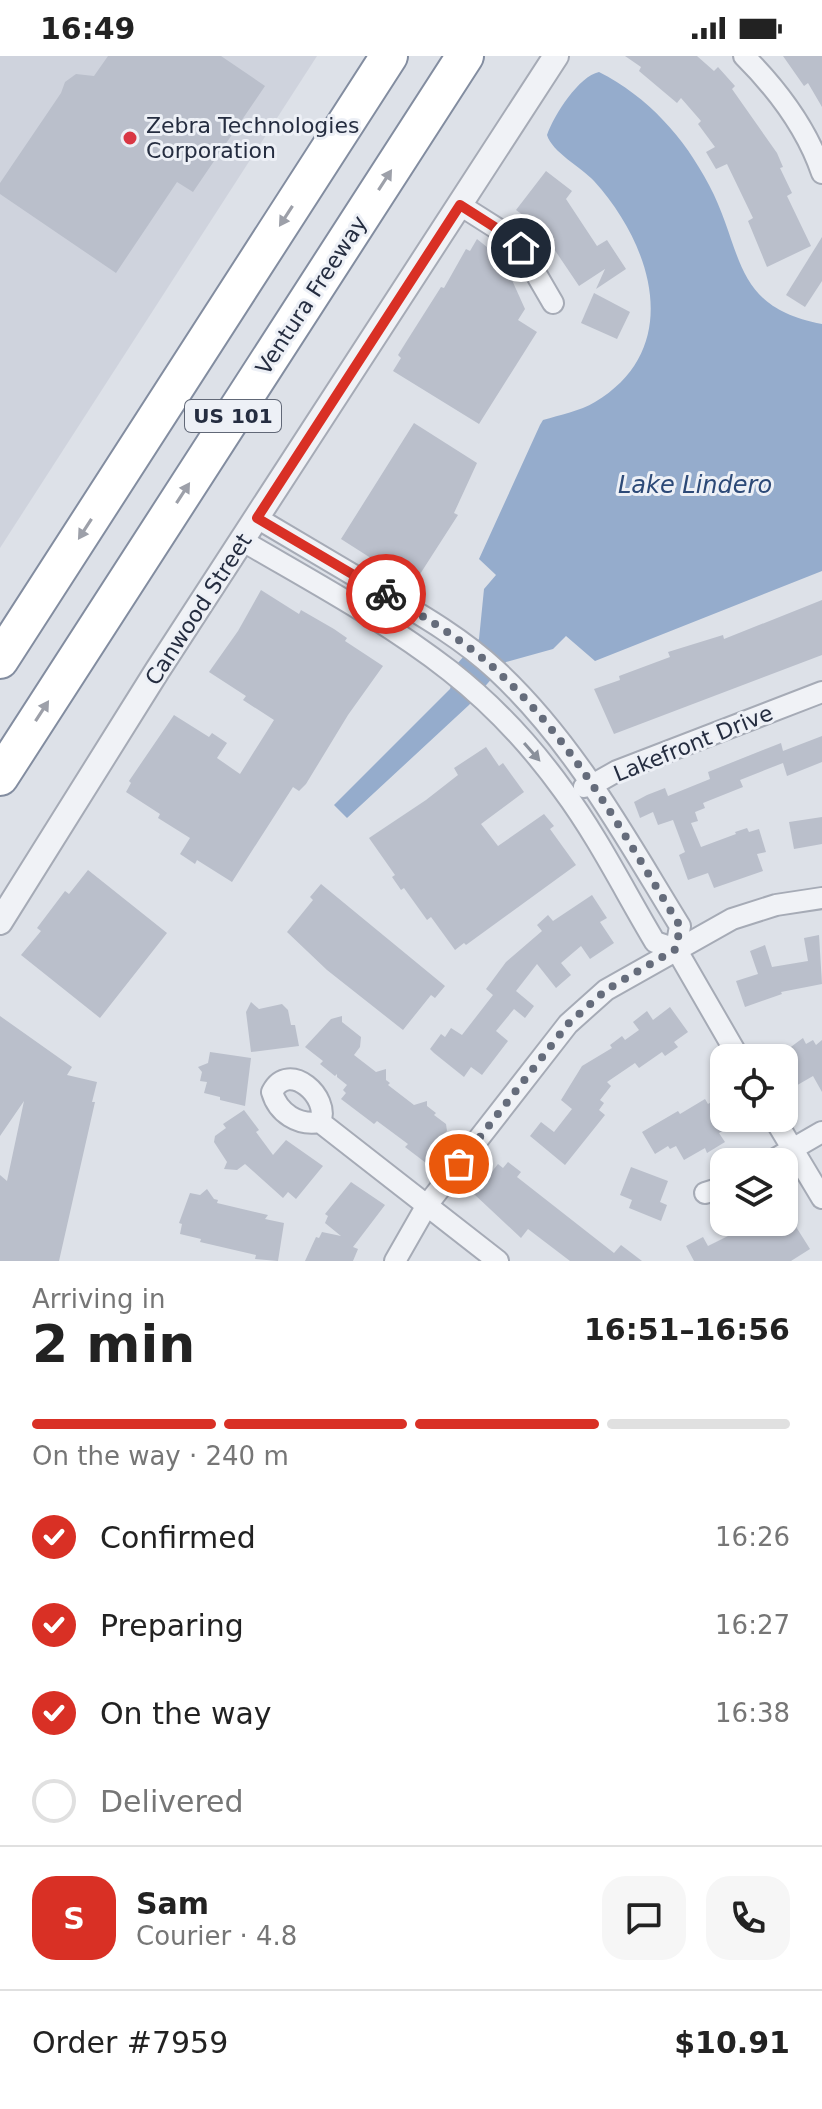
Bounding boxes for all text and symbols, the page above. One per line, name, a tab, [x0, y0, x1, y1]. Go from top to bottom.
text: 16:49	[40, 11, 136, 46]
place label: Zebra Technologies Corporation	[146, 113, 359, 163]
marker: Zebra Technologies Corporation	[121, 129, 139, 147]
one-way arrow	[377, 169, 391, 191]
one-way arrow	[279, 205, 293, 227]
street label: Ventura Freeway	[251, 211, 372, 379]
pin	[487, 214, 555, 282]
icon: home	[499, 226, 543, 270]
road number: US 101	[185, 400, 281, 432]
water label: Lake Lindero	[618, 471, 772, 499]
one-way arrow	[176, 482, 190, 504]
one-way arrow	[77, 518, 92, 539]
street label: Canwood Street	[140, 529, 257, 690]
courier	[346, 554, 426, 634]
icon: bike	[364, 572, 408, 616]
street label: Lakefront Drive	[610, 700, 776, 787]
one-way arrow	[35, 701, 50, 722]
one-way arrow	[522, 742, 540, 761]
map controls	[710, 1044, 798, 1236]
button: locate	[710, 1044, 798, 1132]
pin	[425, 1130, 493, 1198]
icon: bag	[437, 1142, 481, 1186]
button: layers	[710, 1148, 798, 1236]
text: Arriving in	[32, 1284, 166, 1314]
text: 16:51–16:56	[584, 1312, 790, 1347]
text: 2 min	[32, 1314, 195, 1374]
text: On the way · 240 m	[32, 1441, 289, 1471]
icon: check	[32, 1515, 76, 1559]
text: Confirmed	[100, 1520, 256, 1555]
text: 16:26	[715, 1522, 790, 1552]
icon: check	[32, 1603, 76, 1647]
text: Preparing	[100, 1608, 244, 1643]
text: 16:27	[715, 1610, 790, 1640]
icon: check	[32, 1691, 76, 1735]
text: On the way	[100, 1696, 272, 1731]
text: 16:38	[715, 1698, 790, 1728]
text: Delivered	[100, 1784, 244, 1819]
button: chat	[602, 1876, 686, 1960]
button: phone	[706, 1876, 790, 1960]
text: Sam	[136, 1886, 209, 1921]
text: S	[63, 1901, 85, 1936]
text: Courier · 4.8	[136, 1921, 297, 1951]
text: Order #7959	[32, 2025, 228, 2060]
text: $10.91	[674, 2025, 790, 2060]

